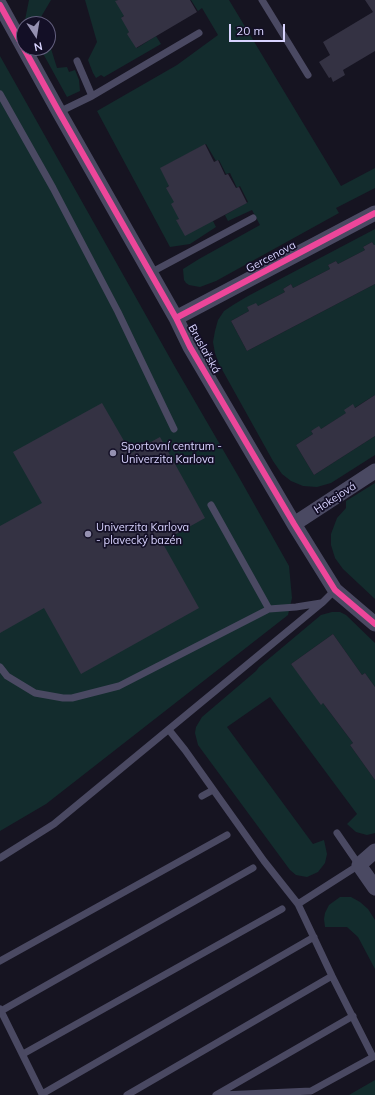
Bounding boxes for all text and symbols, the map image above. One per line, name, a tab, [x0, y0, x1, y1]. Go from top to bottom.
north arrow	[16, 16, 56, 56]
scale bar	[231, 16, 287, 42]
text: 20 m	[236, 23, 264, 38]
text: N	[33, 39, 44, 54]
street label: Gercenova	[244, 238, 298, 276]
street label: Bruslařská	[185, 322, 223, 376]
place label: Sportovní centrum - Univerzita Karlova	[121, 440, 222, 466]
marker: Sportovní centrum - Univerzita Karlova	[108, 448, 118, 458]
street label: Hokejová	[311, 480, 359, 516]
place label: Univerzita Karlova - plavecký bazén	[96, 521, 189, 547]
marker: Univerzita Karlova - plavecký bazén	[83, 529, 93, 539]

